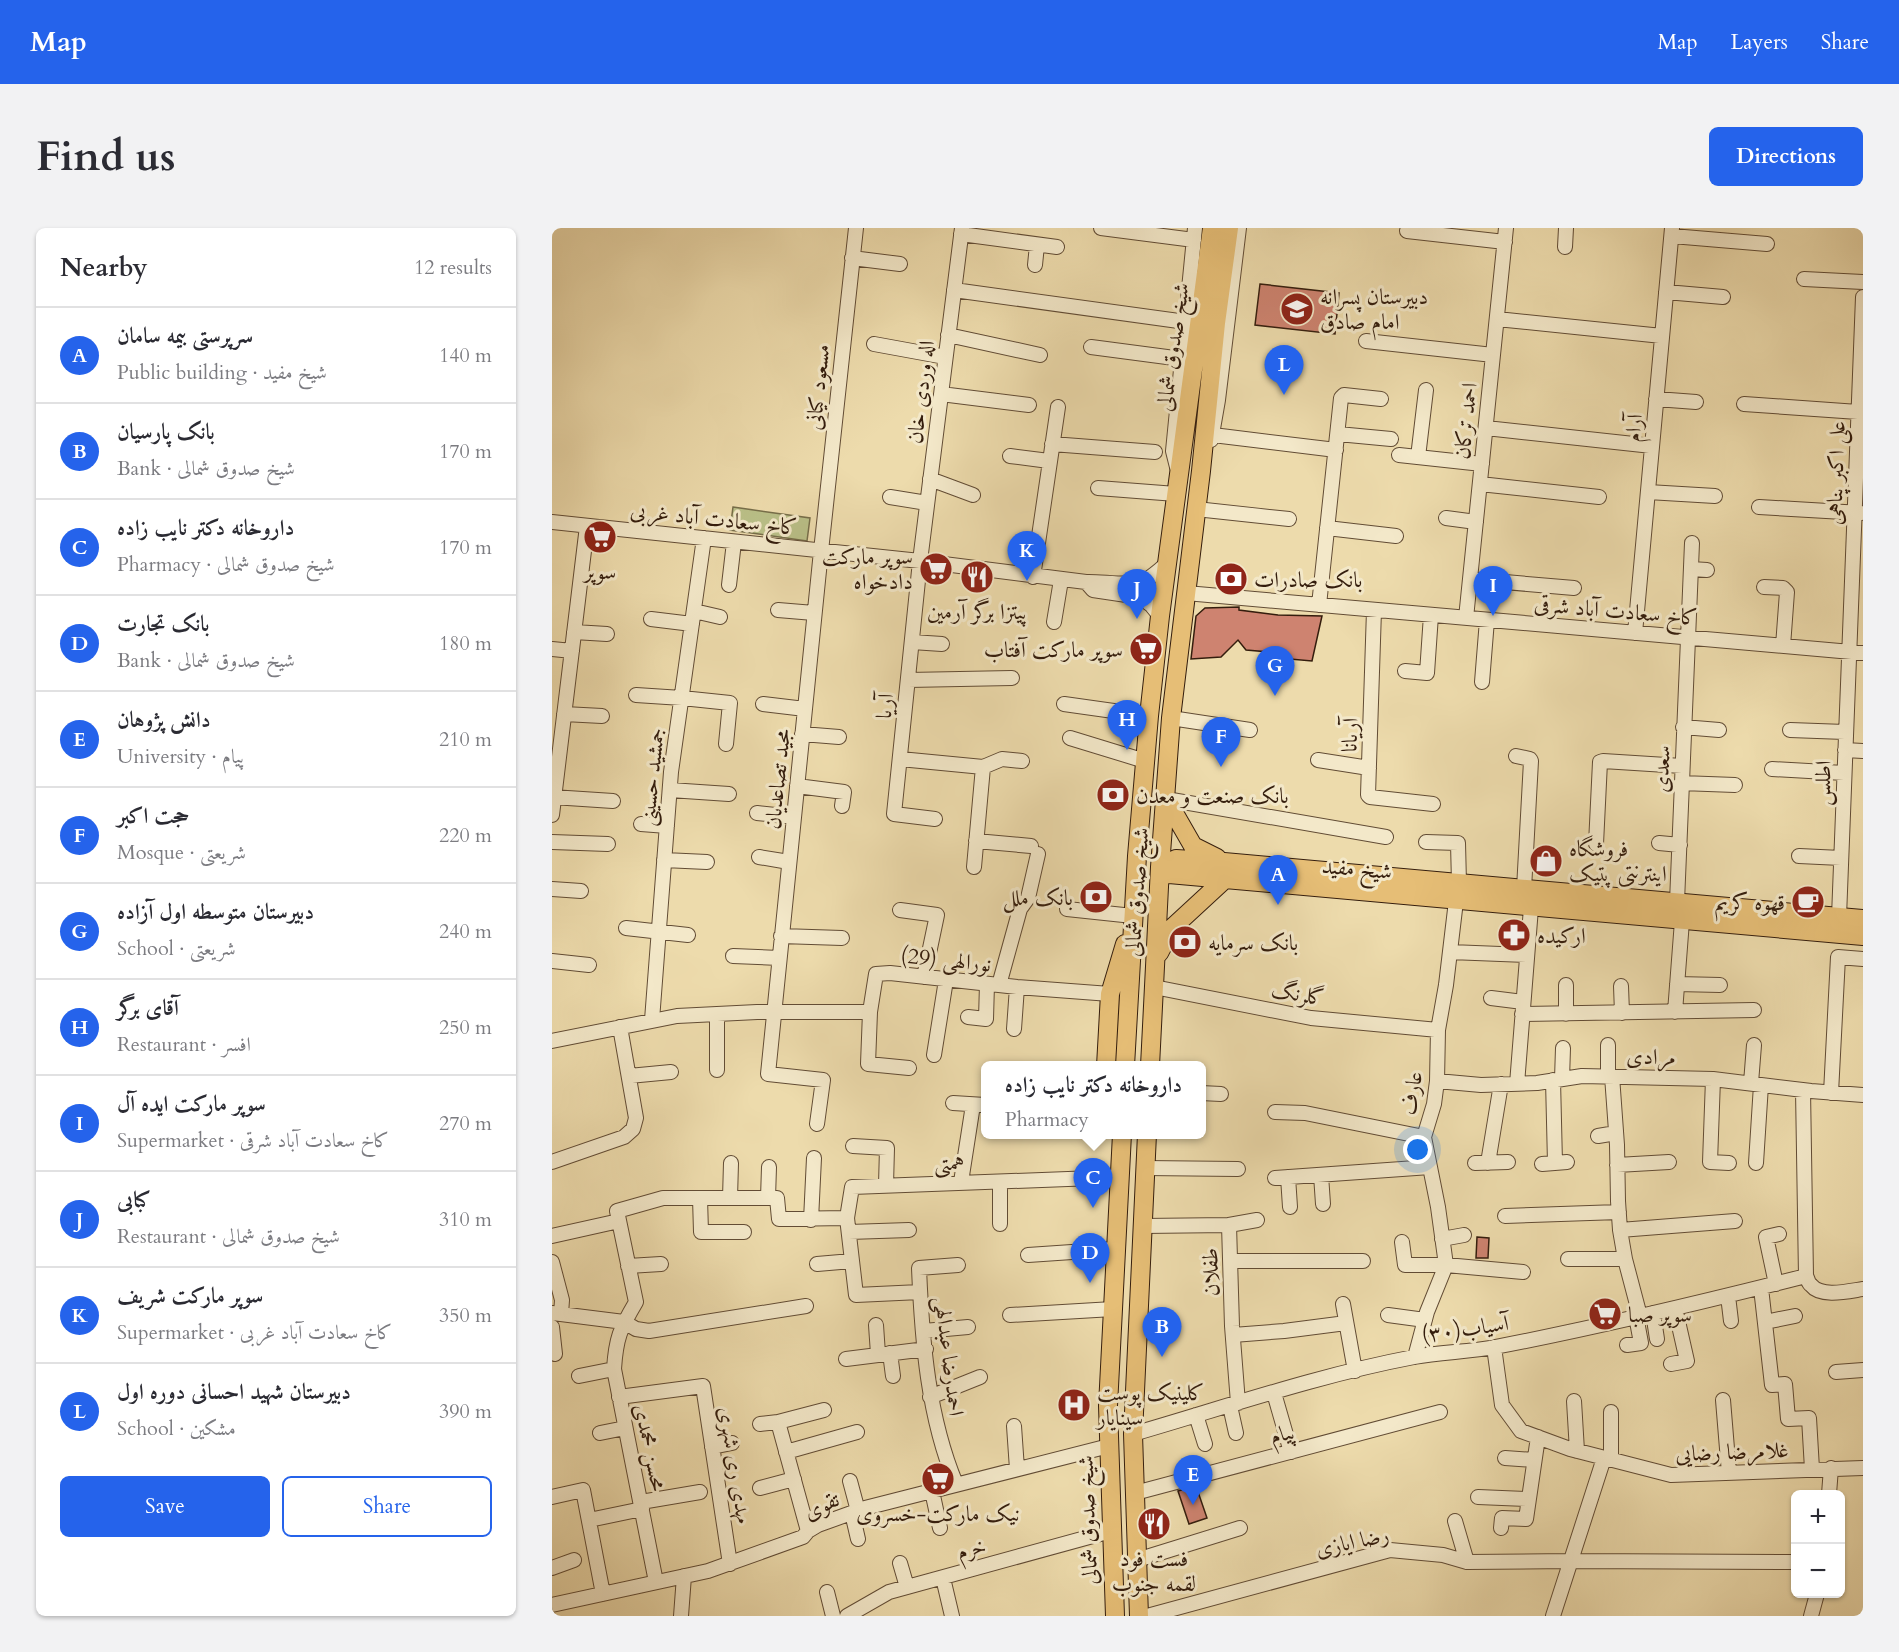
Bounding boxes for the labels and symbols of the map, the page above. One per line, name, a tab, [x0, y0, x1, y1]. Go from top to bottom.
street label: شیخ صدوق شمالی	[1149, 281, 1201, 414]
place label: دبیرستان پسرانه امام صادق	[1320, 282, 1428, 341]
school or university icon: دبیرستان پسرانه امام صادق	[1279, 291, 1315, 327]
street label: اله وردی خان	[900, 339, 942, 445]
street label: مسعود کیانی	[799, 343, 837, 432]
pin: L	[1264, 346, 1304, 395]
street label: احمد ترکان	[1447, 381, 1485, 461]
street label: آرام	[1618, 410, 1654, 444]
street label: علی اکبر پناهی	[1819, 420, 1854, 526]
street label: کاخ سعادت آباد غربی	[628, 495, 799, 547]
supermarket icon: سوپر	[582, 519, 618, 555]
pin: K	[1008, 532, 1046, 581]
place label: سوپر مارکت دادخواه	[822, 542, 913, 597]
supermarket icon: سوپر مارکت دادخواه	[918, 551, 954, 587]
place label: سوپر	[582, 557, 616, 587]
restaurant icon: پيتزا برگر آرمين	[959, 559, 995, 595]
bank icon: بانک صادرات	[1213, 561, 1249, 597]
place label: بانک صادرات	[1254, 565, 1362, 595]
pin: I	[1474, 566, 1512, 616]
pin: J	[1118, 570, 1156, 619]
street label: کاخ سعادت آباد شرقی	[1532, 589, 1699, 637]
place label: پيتزا برگر آرمين	[927, 597, 1027, 627]
supermarket icon: سوپر مارکت آفتاب	[1128, 631, 1164, 667]
place label: سوپر مارکت آفتاب	[984, 635, 1123, 665]
pin: G	[1256, 646, 1294, 696]
street label: آریا	[869, 690, 901, 720]
pin: H	[1108, 700, 1146, 750]
street label: آریانا	[1334, 715, 1366, 753]
pin: F	[1202, 718, 1240, 767]
street label: جمشید حسینی	[632, 727, 672, 828]
street label: مجید تصاعدیان	[758, 727, 798, 831]
street label: سعدی	[1646, 745, 1678, 793]
street label: اطلس	[1807, 760, 1839, 806]
bank icon: بانک صنعت و معدن	[1095, 777, 1131, 813]
place label: بانک صنعت و معدن	[1136, 781, 1289, 811]
street label: شیخ صدوق شمالی	[1118, 826, 1160, 958]
place label: فروشگاه اینترنتی پتیک	[1569, 834, 1667, 889]
shop icon: فروشگاه اینترنتی پتیک	[1528, 843, 1564, 879]
street label: شیخ مفید	[1320, 851, 1393, 891]
pin: A	[1258, 856, 1298, 905]
bank icon: بانک ملل	[1078, 879, 1114, 915]
place label: بانک ملل	[1003, 883, 1073, 913]
cafe icon: قهوه کریم	[1790, 884, 1826, 920]
place label: قهوه کریم	[1715, 888, 1785, 922]
pharmacy icon: ارکیده	[1496, 917, 1532, 953]
place label: ارکیده	[1537, 921, 1586, 951]
bank icon: بانک سرمایه	[1167, 924, 1203, 960]
place label: بانک سرمایه	[1208, 928, 1298, 958]
street label: نورالهی (29)	[899, 940, 993, 980]
street label: گلرنگ	[1269, 975, 1327, 1013]
street label: مرادی	[1626, 1042, 1676, 1072]
street label: عارف	[1394, 1069, 1430, 1117]
your location	[1403, 1135, 1432, 1164]
street label: همتی	[933, 1147, 965, 1179]
pin: C	[1074, 1158, 1112, 1208]
pin: D	[1070, 1234, 1110, 1283]
street label: طفلان	[1195, 1247, 1227, 1297]
street label: احمدرضا عبدالهی	[927, 1295, 971, 1418]
supermarket icon: سوپر صبا	[1587, 1296, 1623, 1332]
place label: سوپر صبا	[1628, 1300, 1692, 1330]
pin: B	[1142, 1308, 1182, 1357]
street label: آسیاب(۳۰)	[1420, 1308, 1513, 1350]
place label: کلینیک پوست سینایار	[1095, 1378, 1205, 1433]
hospital icon: کلینیک پوست سینایار	[1056, 1387, 1092, 1423]
street label: محسن محمدی	[626, 1401, 674, 1494]
street label: مهدی ری شهری	[711, 1404, 759, 1526]
street label: پیام	[1266, 1416, 1299, 1456]
street label: غلامرضا رضایی	[1675, 1435, 1789, 1469]
street label: شیخ صدوق شمالی	[1071, 1455, 1109, 1585]
pin: E	[1174, 1456, 1212, 1505]
supermarket icon: نیک مارکت-خسروی	[920, 1461, 956, 1497]
street label: تقوی	[798, 1484, 845, 1527]
place label: نیک مارکت-خسروی	[856, 1499, 1020, 1529]
restaurant icon: فست فود لقمه جنوب	[1136, 1506, 1172, 1542]
street label: رضا ایازی	[1313, 1520, 1392, 1564]
street label: خرم	[953, 1531, 990, 1571]
place label: فست فود لقمه جنوب	[1112, 1544, 1196, 1599]

